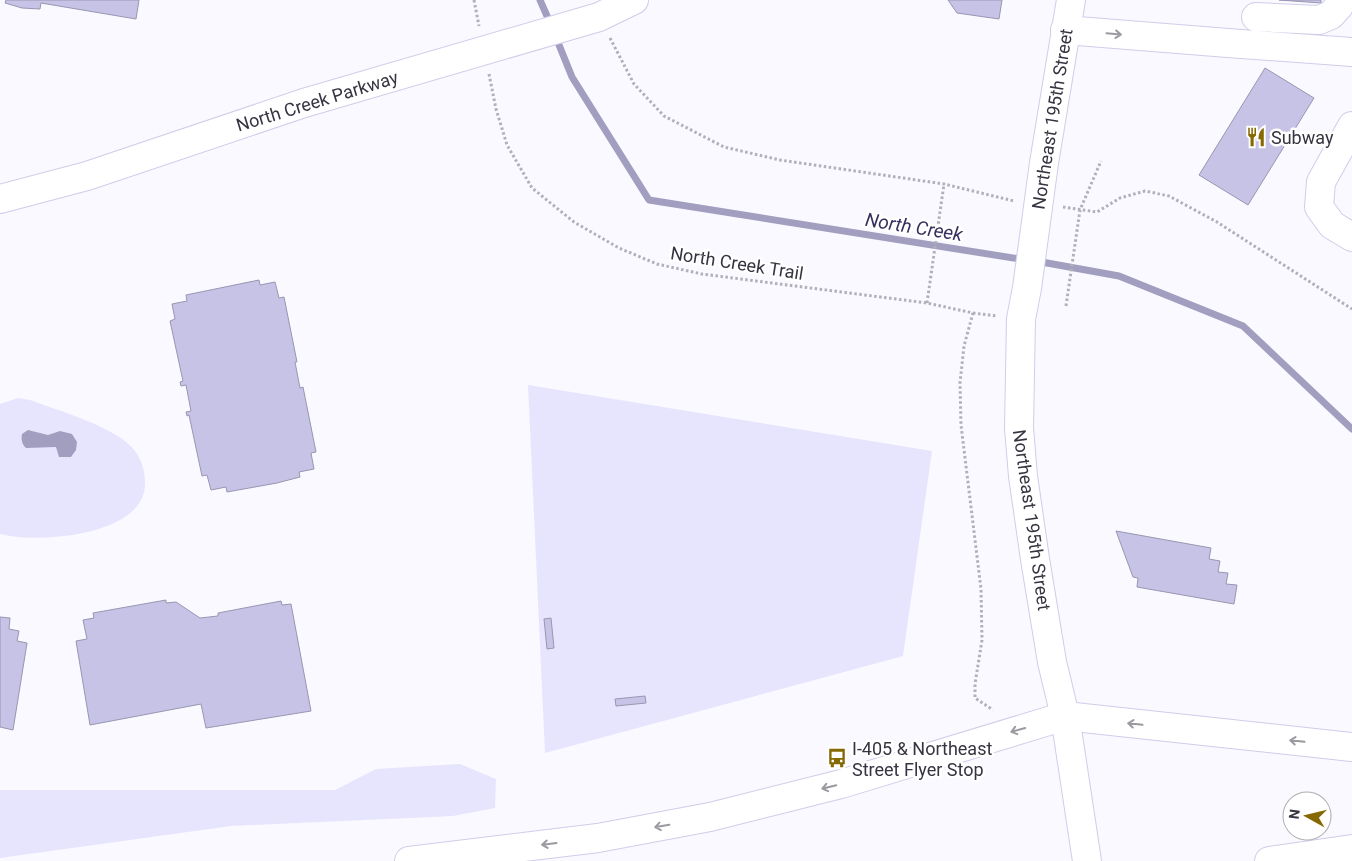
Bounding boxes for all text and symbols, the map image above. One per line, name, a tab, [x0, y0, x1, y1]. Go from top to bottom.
street label: Northeast 195th Street	[1027, 27, 1077, 211]
one-way arrow	[1106, 29, 1122, 38]
street label: North Creek Parkway	[233, 66, 401, 136]
restaurant icon: Subway	[1245, 126, 1267, 148]
place label: Subway	[1271, 127, 1334, 148]
water label: North Creek	[864, 208, 965, 246]
street label: North Creek Trail	[669, 242, 805, 284]
street label: Northeast 195th Street	[1009, 428, 1055, 612]
one-way arrow	[1127, 720, 1143, 729]
one-way arrow	[1010, 725, 1026, 735]
one-way arrow	[1289, 737, 1305, 746]
place label: I-405 & Northeast Street Flyer Stop	[852, 738, 992, 780]
bus stop icon: I-405 & Northeast Street Flyer Stop	[826, 747, 848, 769]
one-way arrow	[822, 783, 838, 792]
north arrow	[1282, 791, 1332, 841]
text: N	[1286, 808, 1303, 820]
one-way arrow	[654, 821, 670, 831]
one-way arrow	[542, 839, 558, 849]

